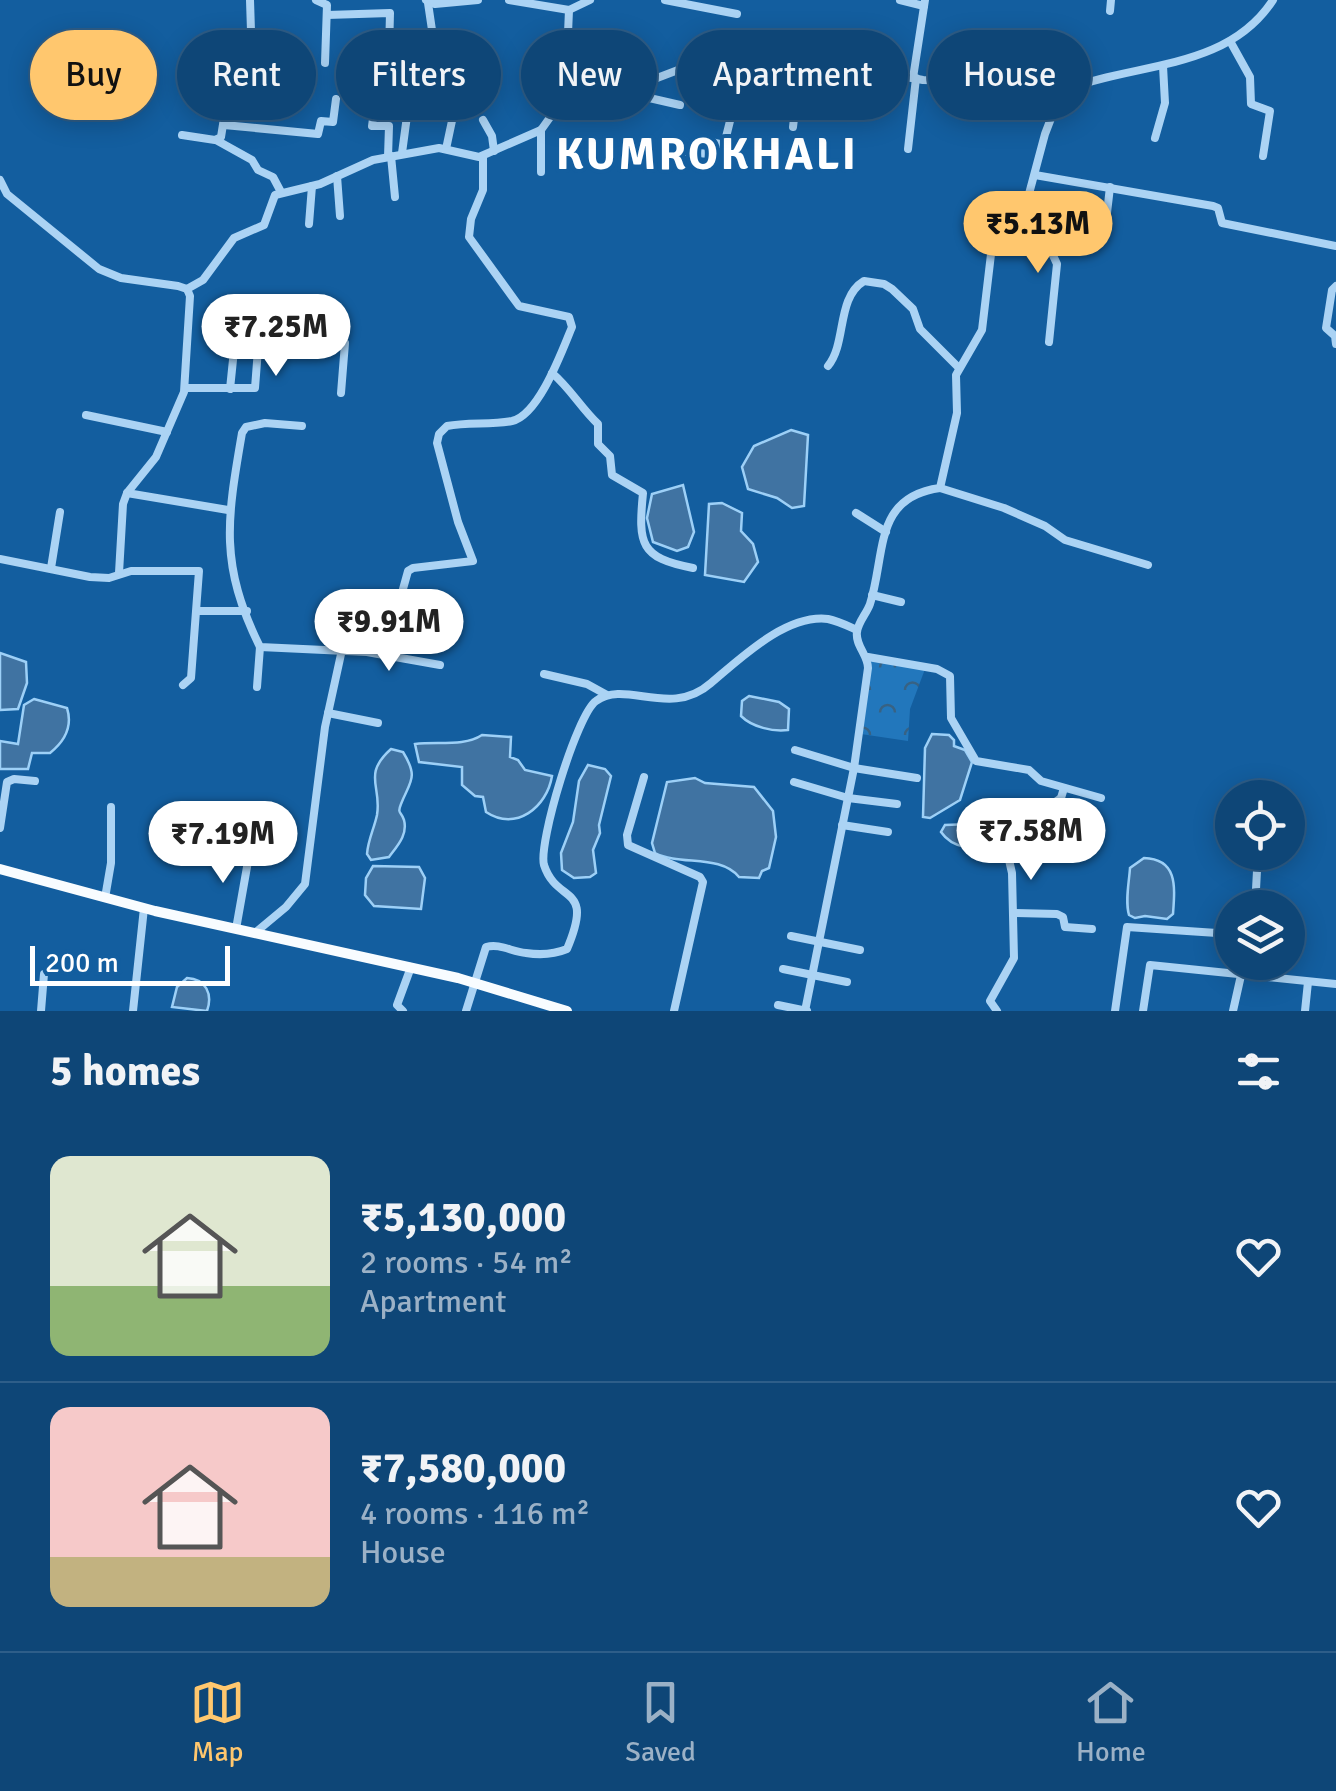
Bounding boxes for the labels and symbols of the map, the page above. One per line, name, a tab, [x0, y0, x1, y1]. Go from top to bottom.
district label: KUMROKHALI	[556, 127, 858, 182]
pin: ₹5.13M	[957, 191, 1119, 276]
pin: ₹7.25M	[195, 294, 357, 379]
pin: ₹9.91M	[308, 589, 470, 674]
pin: ₹7.58M	[950, 798, 1112, 883]
pin: ₹7.19M	[142, 801, 304, 886]
scale bar	[30, 941, 230, 986]

